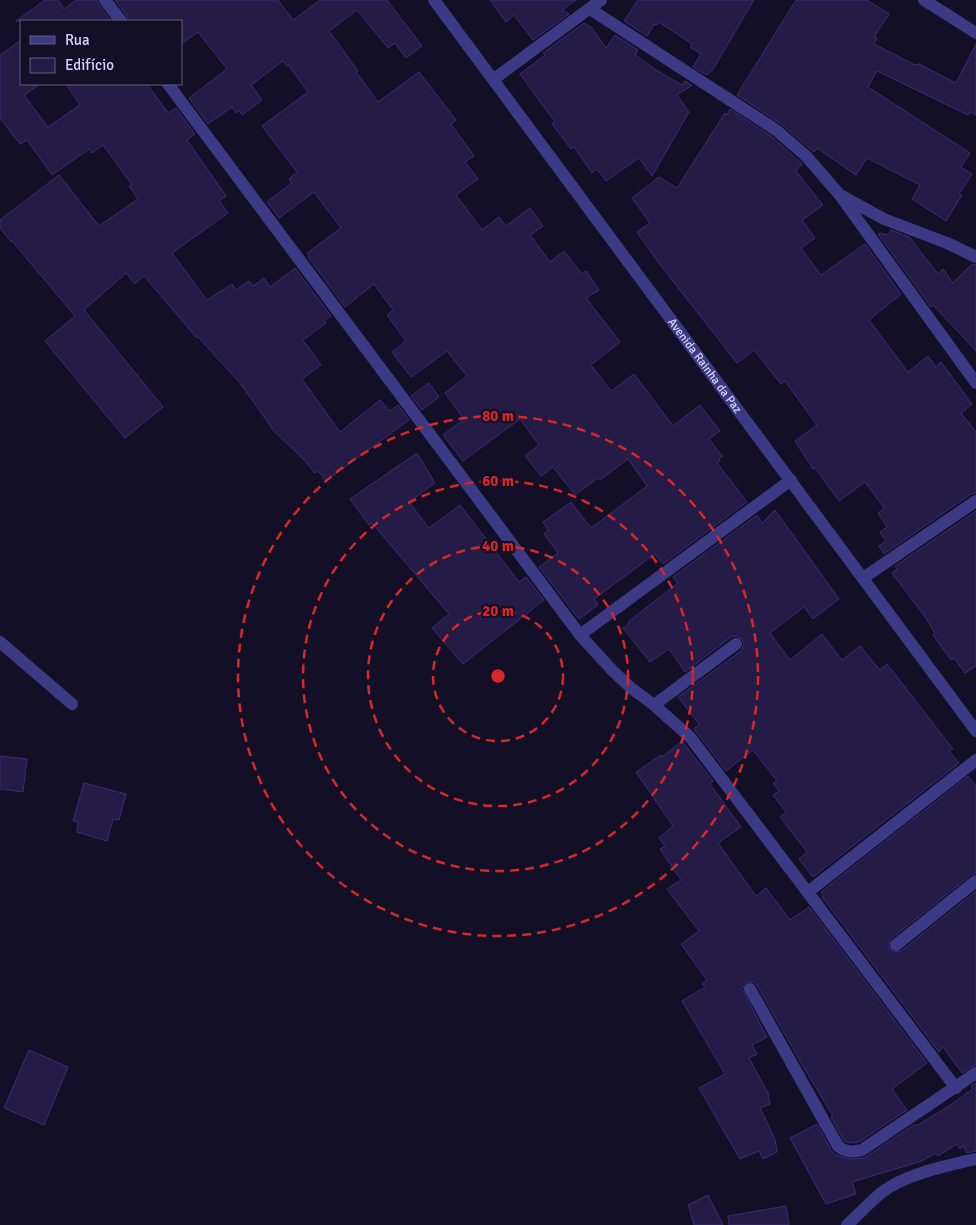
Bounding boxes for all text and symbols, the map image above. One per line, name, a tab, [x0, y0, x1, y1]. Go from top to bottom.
legend	[20, 20, 182, 85]
text: Rua	[65, 31, 90, 49]
text: Edifício	[65, 56, 114, 74]
street label: Avenida Rainha da Paz	[665, 315, 745, 416]
text: 80 m	[482, 407, 514, 425]
text: 60 m	[482, 472, 514, 490]
text: 40 m	[482, 537, 514, 555]
text: 20 m	[482, 602, 514, 620]
centre of rings	[489, 667, 507, 685]

